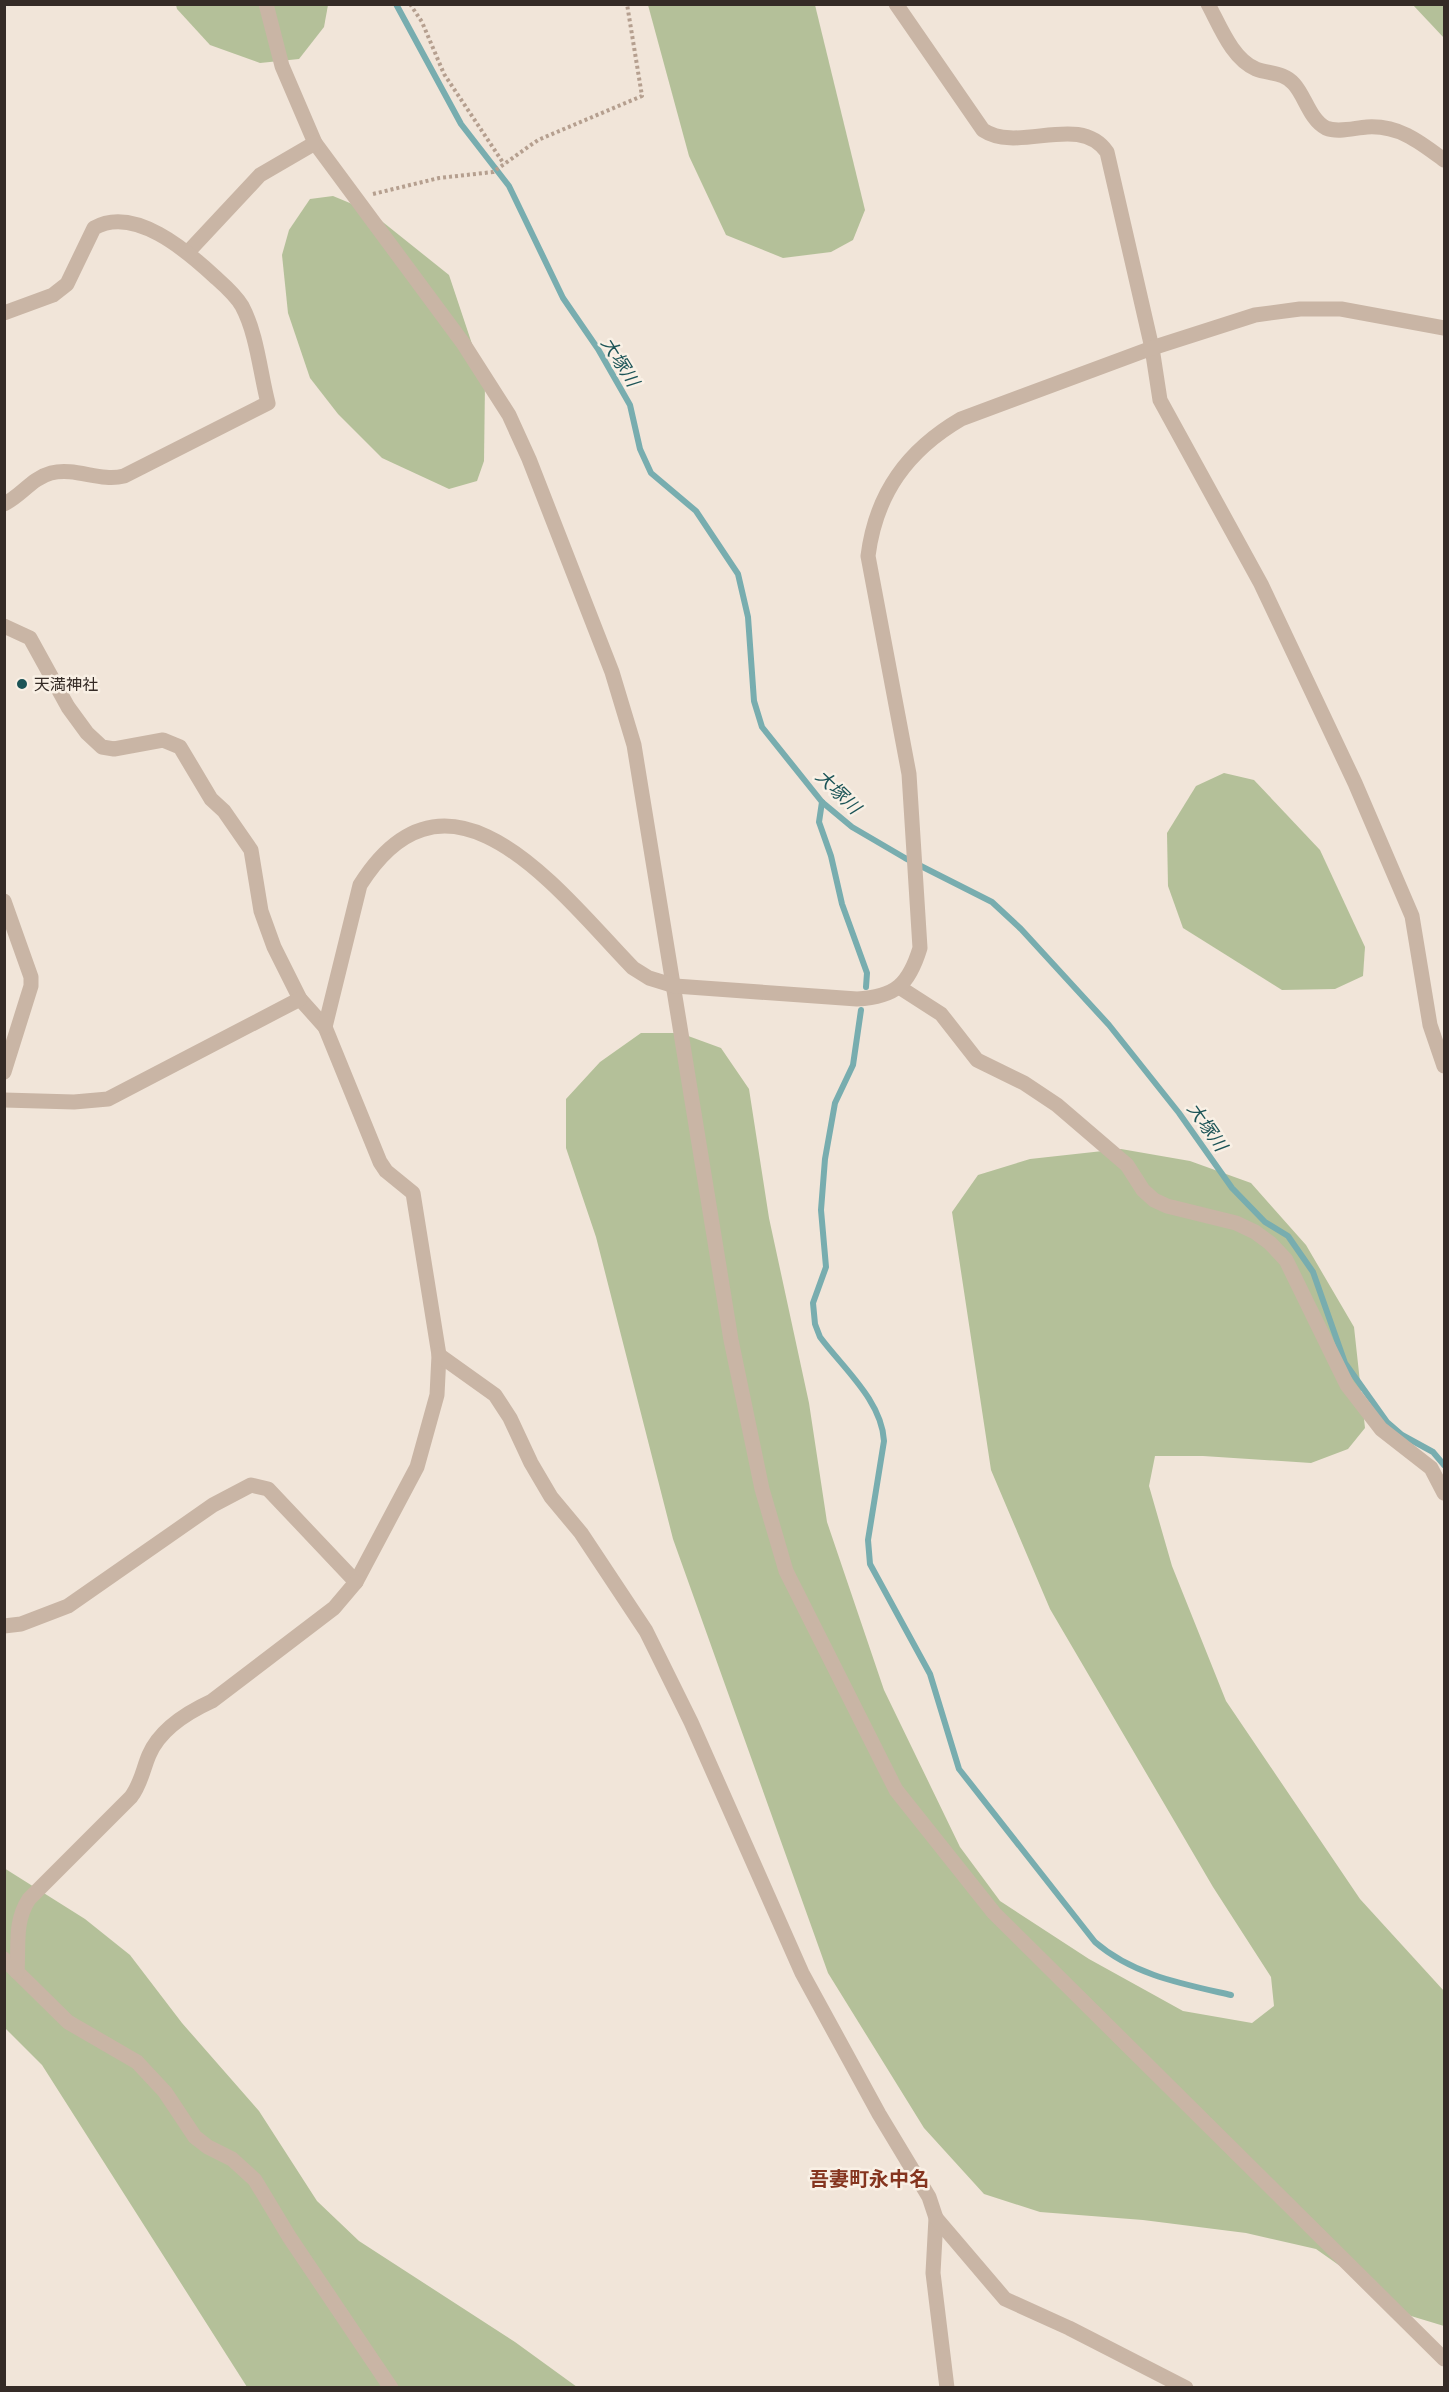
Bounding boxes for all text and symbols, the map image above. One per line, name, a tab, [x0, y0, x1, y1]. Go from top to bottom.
water label: 大塚川	[596, 333, 645, 392]
place label: 天満神社	[34, 675, 98, 694]
marker: 天満神社	[15, 677, 29, 691]
water label: 大塚川	[811, 765, 867, 820]
water label: 大塚川	[1183, 1099, 1233, 1157]
district label: 吾妻町永中名	[809, 2167, 929, 2191]

